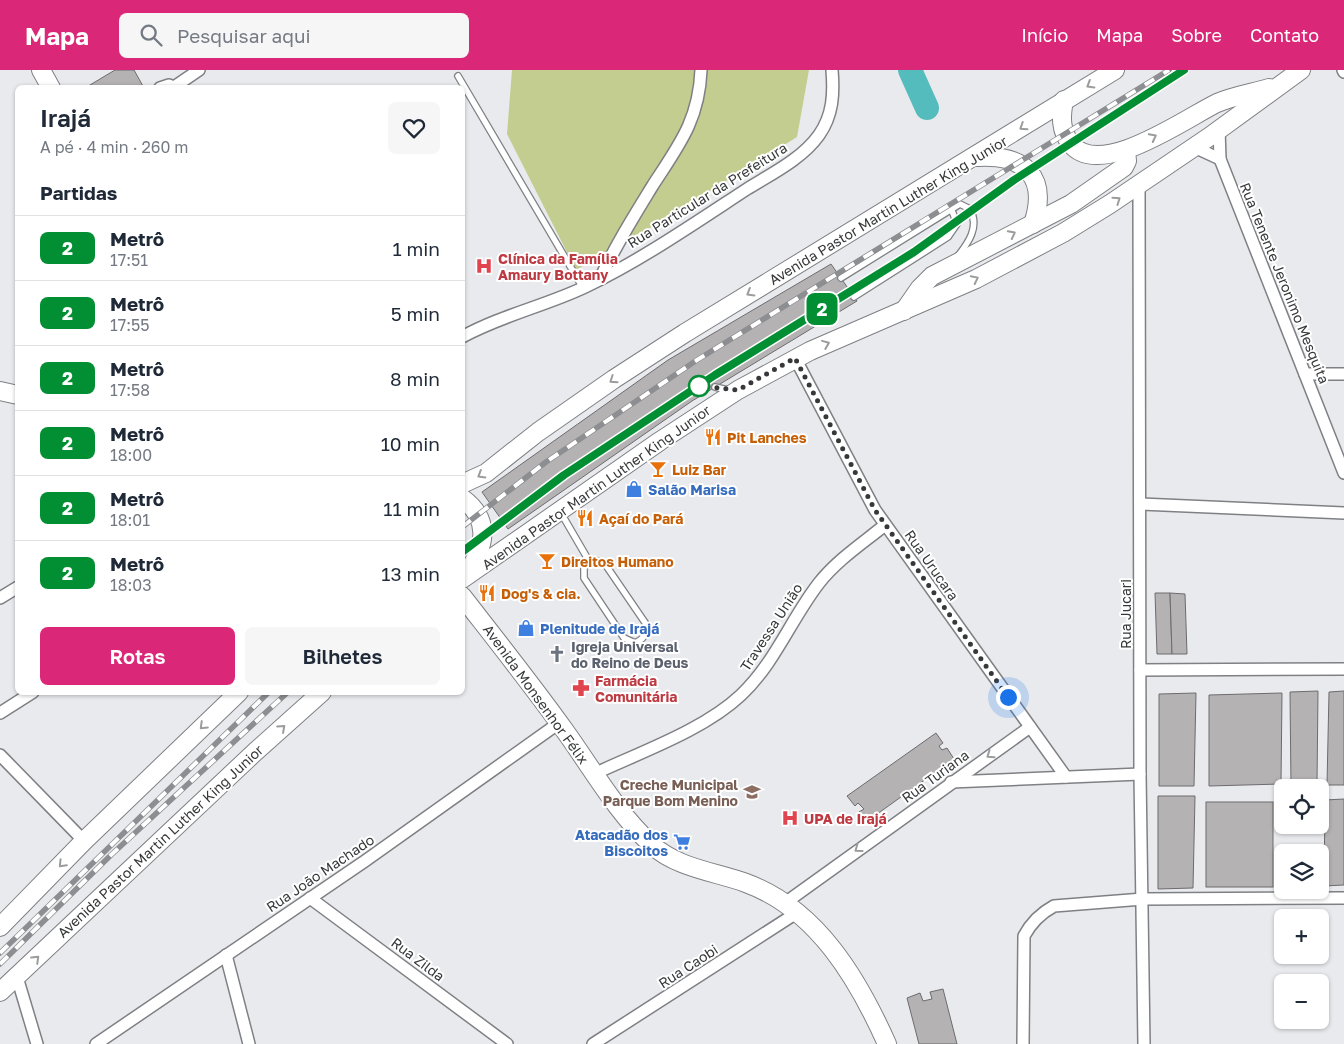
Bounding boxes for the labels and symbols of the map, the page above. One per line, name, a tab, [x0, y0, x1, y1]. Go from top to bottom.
one-way arrow	[1086, 79, 1095, 89]
one-way arrow	[1020, 120, 1029, 130]
street label: Avenida Pastor Martin Luther King Junior	[766, 132, 1011, 288]
one-way arrow	[1148, 133, 1157, 143]
street label: Rua Particular da Prefeitura	[624, 139, 790, 251]
street label: Rua Tenente Jeronimo Mesquita	[1237, 180, 1333, 386]
one-way arrow	[1111, 197, 1121, 206]
one-way arrow	[1007, 230, 1016, 240]
place label: Clínica da Família Amaury Bottany	[498, 250, 618, 283]
hospital icon: Clínica da Família Amaury Bottany	[474, 256, 494, 276]
one-way arrow	[970, 275, 979, 285]
one-way arrow	[747, 287, 756, 297]
line badge: 2	[806, 293, 838, 325]
one-way arrow	[821, 340, 830, 350]
one-way arrow	[609, 374, 618, 383]
unlabelled marker	[688, 375, 710, 397]
street label: Avenida Pastor Martin Luther King Junior	[478, 401, 714, 573]
restaurant icon: Pit Lanches	[703, 427, 723, 447]
place label: Pit Lanches	[727, 429, 807, 446]
bar icon: Luiz Bar	[648, 459, 668, 479]
place label: Luiz Bar	[672, 461, 727, 478]
one-way arrow	[478, 469, 487, 479]
shop icon: Salão Marisa	[624, 479, 644, 499]
place label: Salão Marisa	[648, 481, 736, 498]
restaurant icon: Açaí do Pará	[575, 508, 595, 528]
place label: Açaí do Pará	[599, 510, 683, 527]
street label: Rua Urucara	[902, 527, 962, 603]
bar icon: Direitos Humano	[537, 551, 557, 571]
place label: Direitos Humano	[561, 553, 674, 570]
street label: Rua Jucari	[1117, 579, 1134, 649]
street label: Travessa União	[736, 580, 806, 674]
restaurant icon: Dog's & cia.	[477, 583, 497, 603]
place label: Dog's & cia.	[501, 585, 581, 602]
shop icon: Plenitude de Irajá	[516, 618, 536, 638]
place label: Plenitude de Irajá	[540, 620, 659, 637]
street label: Avenida Monsenhor Félix	[480, 621, 592, 767]
place label: Igreja Universal do Reino de Deus	[571, 638, 688, 671]
church icon: Igreja Universal do Reino de Deus	[547, 644, 567, 664]
place label: Farmácia Comunitária	[595, 672, 677, 705]
pharmacy icon: Farmácia Comunitária	[571, 678, 591, 698]
your location	[996, 685, 1021, 710]
one-way arrow	[200, 720, 209, 729]
one-way arrow	[276, 725, 285, 734]
street label: Avenida Pastor Martin Luther King Junior	[54, 741, 267, 941]
street label: Rua Turiana	[898, 746, 972, 806]
one-way arrow	[986, 749, 996, 758]
place label: Creche Municipal Parque Bom Menino	[603, 776, 738, 809]
school or university icon: Creche Municipal Parque Bom Menino	[742, 782, 762, 802]
hospital icon: UPA de Irajá	[780, 808, 800, 828]
place label: UPA de Irajá	[804, 810, 887, 827]
place label: Atacadão dos Biscoitos	[575, 826, 668, 859]
street label: Rua João Machado	[263, 831, 377, 915]
supermarket icon: Atacadão dos Biscoitos	[672, 832, 692, 852]
one-way arrow	[855, 844, 864, 852]
one-way arrow	[59, 858, 68, 867]
street label: Rua Zilda	[388, 934, 448, 984]
street label: Rua Caobi	[655, 941, 721, 991]
one-way arrow	[30, 956, 39, 965]

